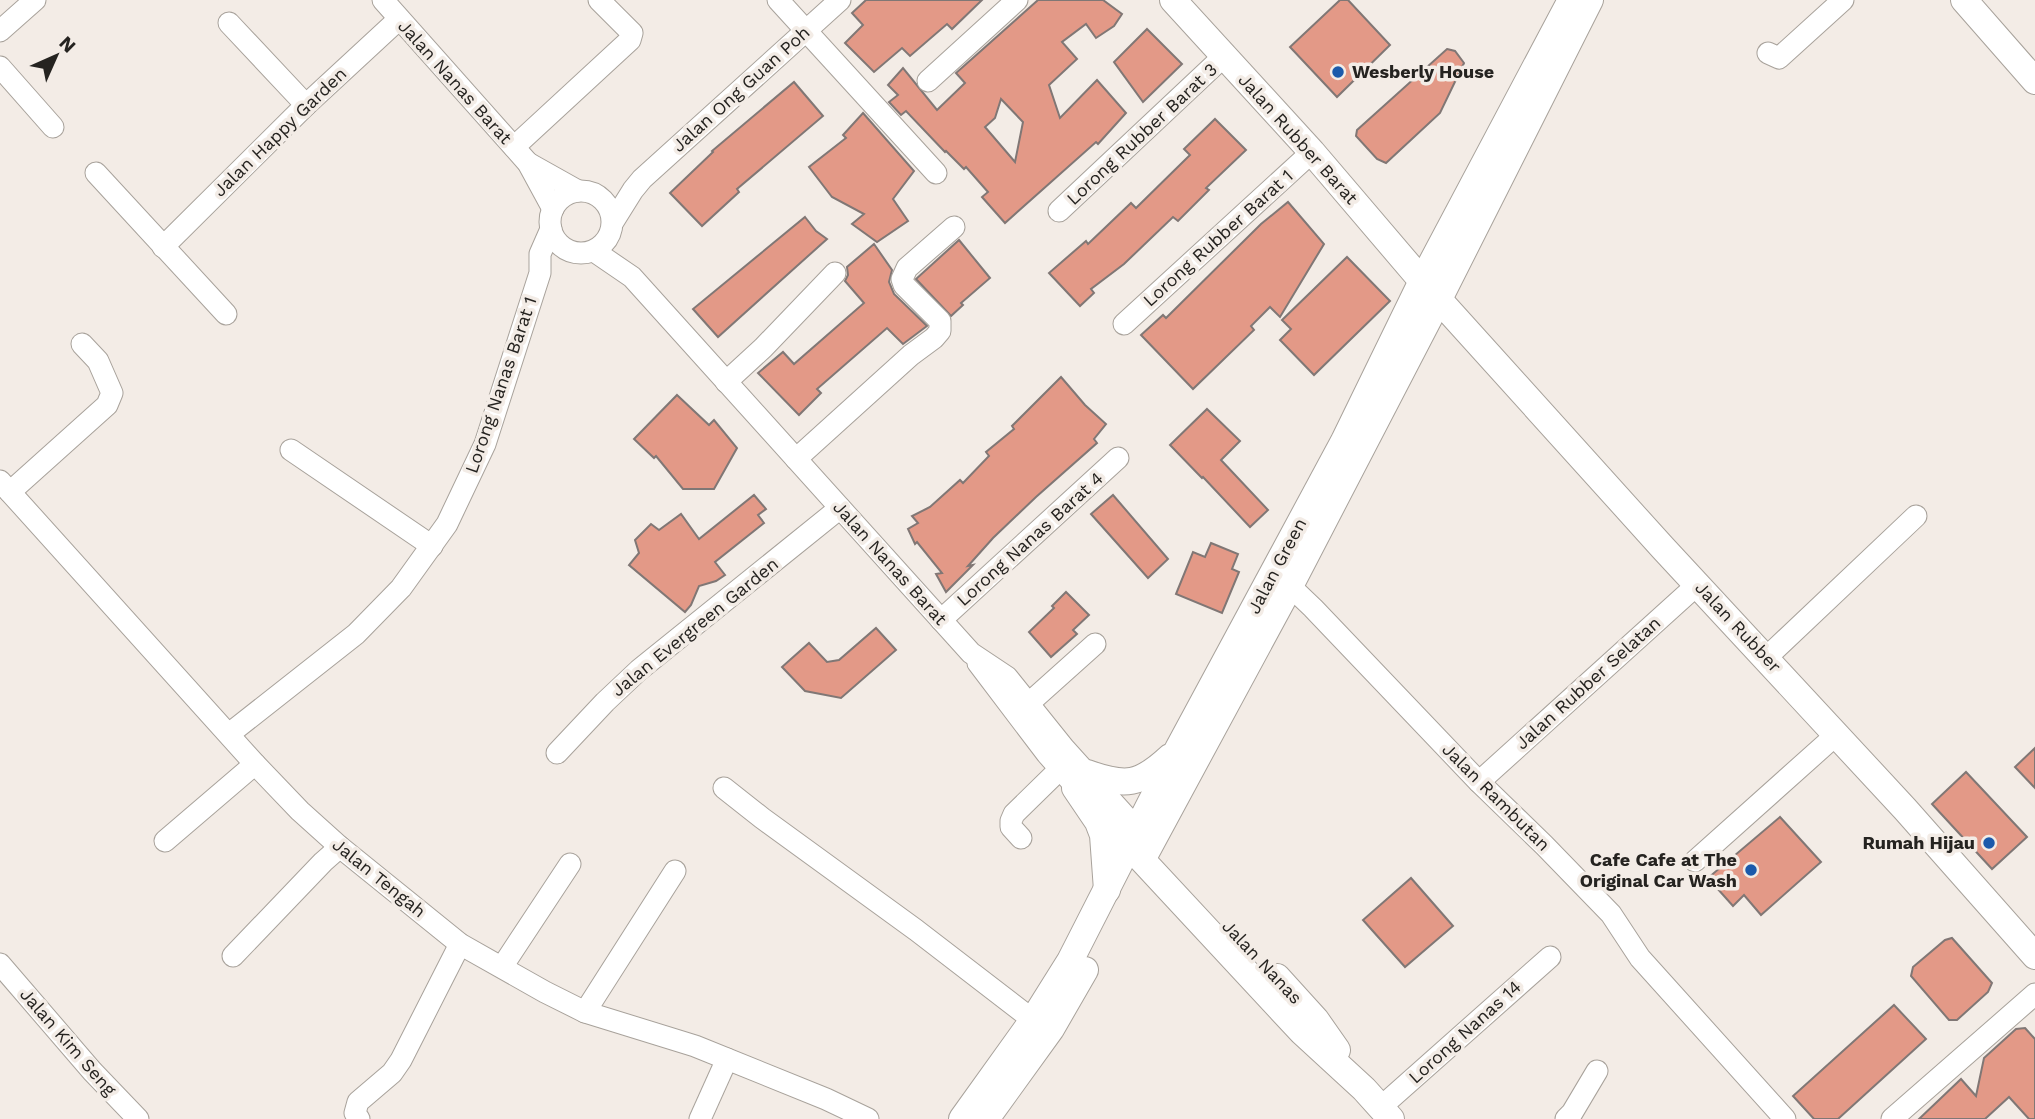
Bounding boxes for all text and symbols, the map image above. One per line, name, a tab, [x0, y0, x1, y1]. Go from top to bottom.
street label: Jalan Nanas Barat	[394, 15, 517, 148]
north arrow	[21, 21, 91, 91]
street label: Jalan Ong Guan Poh	[668, 21, 814, 156]
text: N	[55, 31, 81, 57]
street label: Lorong Rubber Barat 3	[1062, 58, 1221, 209]
place label: Wesberly House	[1352, 61, 1494, 82]
street label: Jalan Happy Garden	[209, 63, 350, 201]
marker: Wesberly House	[1330, 64, 1346, 80]
street label: Jalan Rubber Barat	[1234, 69, 1363, 209]
street label: Lorong Rubber Barat 1	[1139, 165, 1297, 310]
street label: Lorong Nanas Barat 1	[460, 294, 541, 476]
street label: Lorong Nanas Barat 4	[952, 467, 1107, 610]
street label: Jalan Nanas Barat	[829, 496, 952, 629]
street label: Jalan Green	[1243, 514, 1310, 617]
street label: Jalan Evergreen Garden	[607, 553, 782, 700]
street label: Jalan Rubber	[1691, 577, 1786, 676]
street label: Jalan Rubber Selatan	[1511, 612, 1665, 753]
street label: Jalan Rambutan	[1438, 738, 1555, 855]
place label: Rumah Hijau	[1862, 832, 1975, 853]
street label: Jalan Tengah	[328, 834, 430, 922]
marker: Rumah Hijau	[1981, 835, 1997, 851]
place label: Cafe Cafe at The Original Car Wash	[1580, 849, 1737, 891]
marker: Cafe Cafe at The Original Car Wash	[1743, 862, 1759, 878]
street label: Jalan Nanas	[1218, 915, 1307, 1008]
street label: Lorong Nanas 14	[1404, 976, 1525, 1088]
street label: Jalan Kim Seng	[16, 984, 121, 1100]

